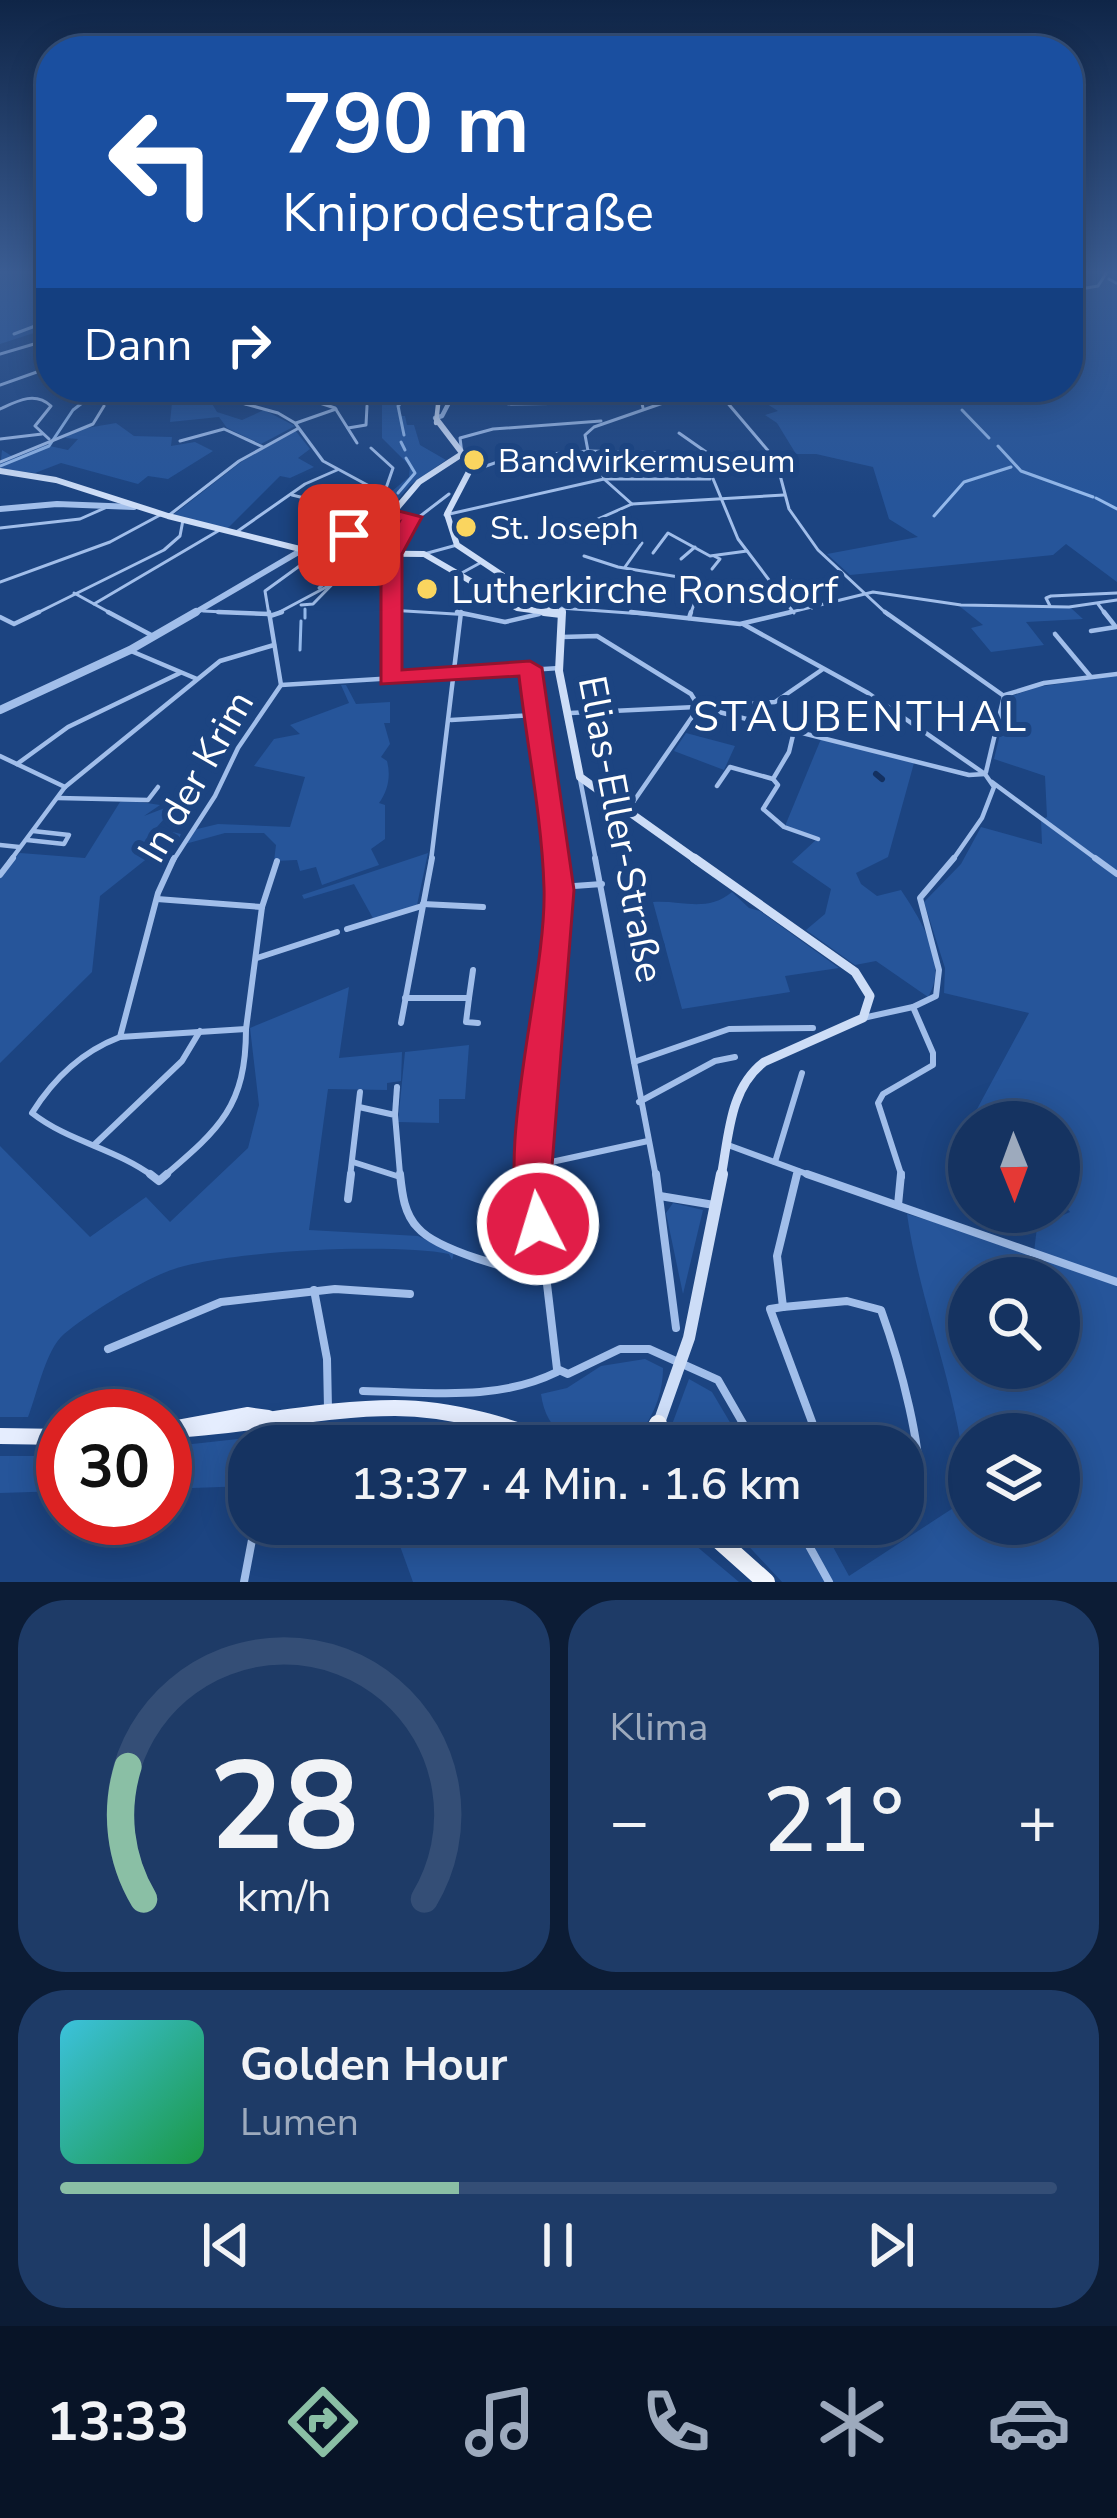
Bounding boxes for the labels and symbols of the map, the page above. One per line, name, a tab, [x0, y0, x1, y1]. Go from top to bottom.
place label: Bandwirkermuseum	[498, 439, 795, 484]
marker: Bandwirkermuseum	[461, 447, 487, 473]
pin	[298, 484, 400, 586]
place label: St. Joseph	[490, 506, 639, 551]
marker: St. Joseph	[453, 514, 479, 540]
place label: Lutherkirche Ronsdorf	[451, 564, 839, 617]
marker: Lutherkirche Ronsdorf	[414, 576, 440, 602]
street label: Elias-Eller-Straße	[565, 671, 676, 987]
street label: In der Krim	[126, 681, 267, 872]
district label: STAUBENTHAL	[693, 689, 1029, 746]
north arrow	[948, 1101, 1080, 1233]
position arrow	[475, 1161, 601, 1287]
speed limit sign: 30	[36, 1389, 192, 1545]

